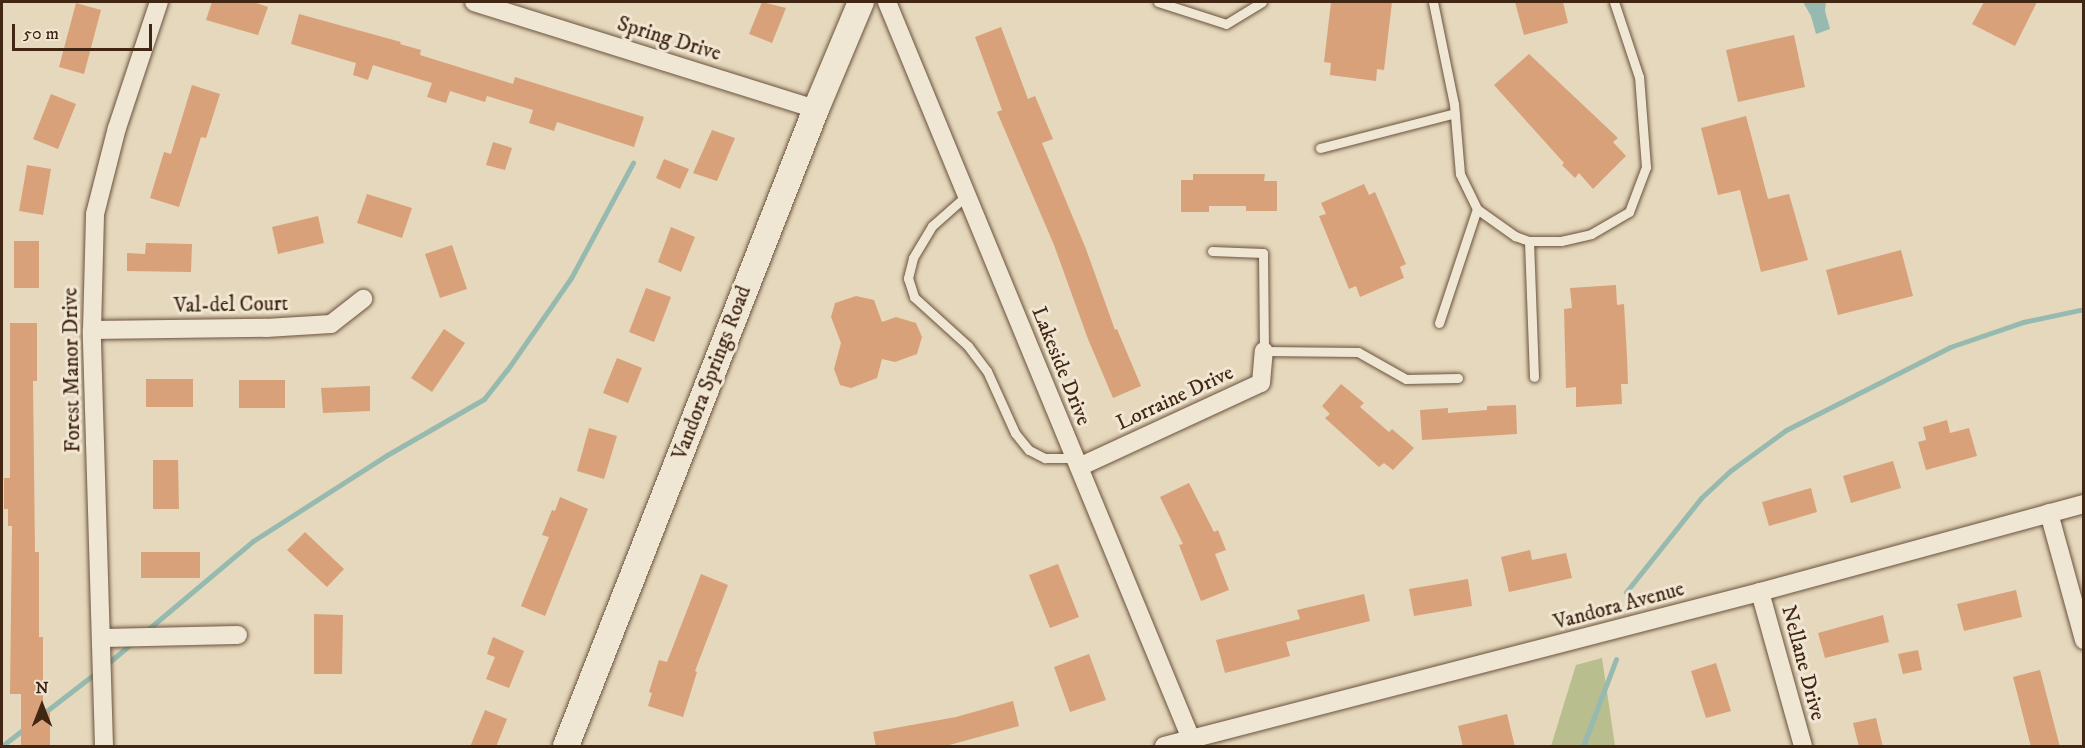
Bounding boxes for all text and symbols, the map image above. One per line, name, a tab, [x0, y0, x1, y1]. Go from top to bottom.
street label: Spring Drive	[614, 11, 724, 67]
scale bar	[15, 12, 154, 50]
text: 50 m	[23, 23, 59, 45]
street label: Vandora Springs Road	[667, 282, 757, 464]
street label: Forest Manor Drive	[58, 287, 86, 453]
street label: Val-del Court	[174, 291, 288, 319]
street label: Lakeside Drive	[1026, 303, 1096, 429]
street label: Lorraine Drive	[1113, 360, 1237, 436]
street label: Vandora Avenue	[1551, 576, 1687, 636]
street label: Nellane Drive	[1776, 603, 1830, 723]
north arrow	[12, 676, 72, 736]
text: N	[35, 678, 49, 698]

